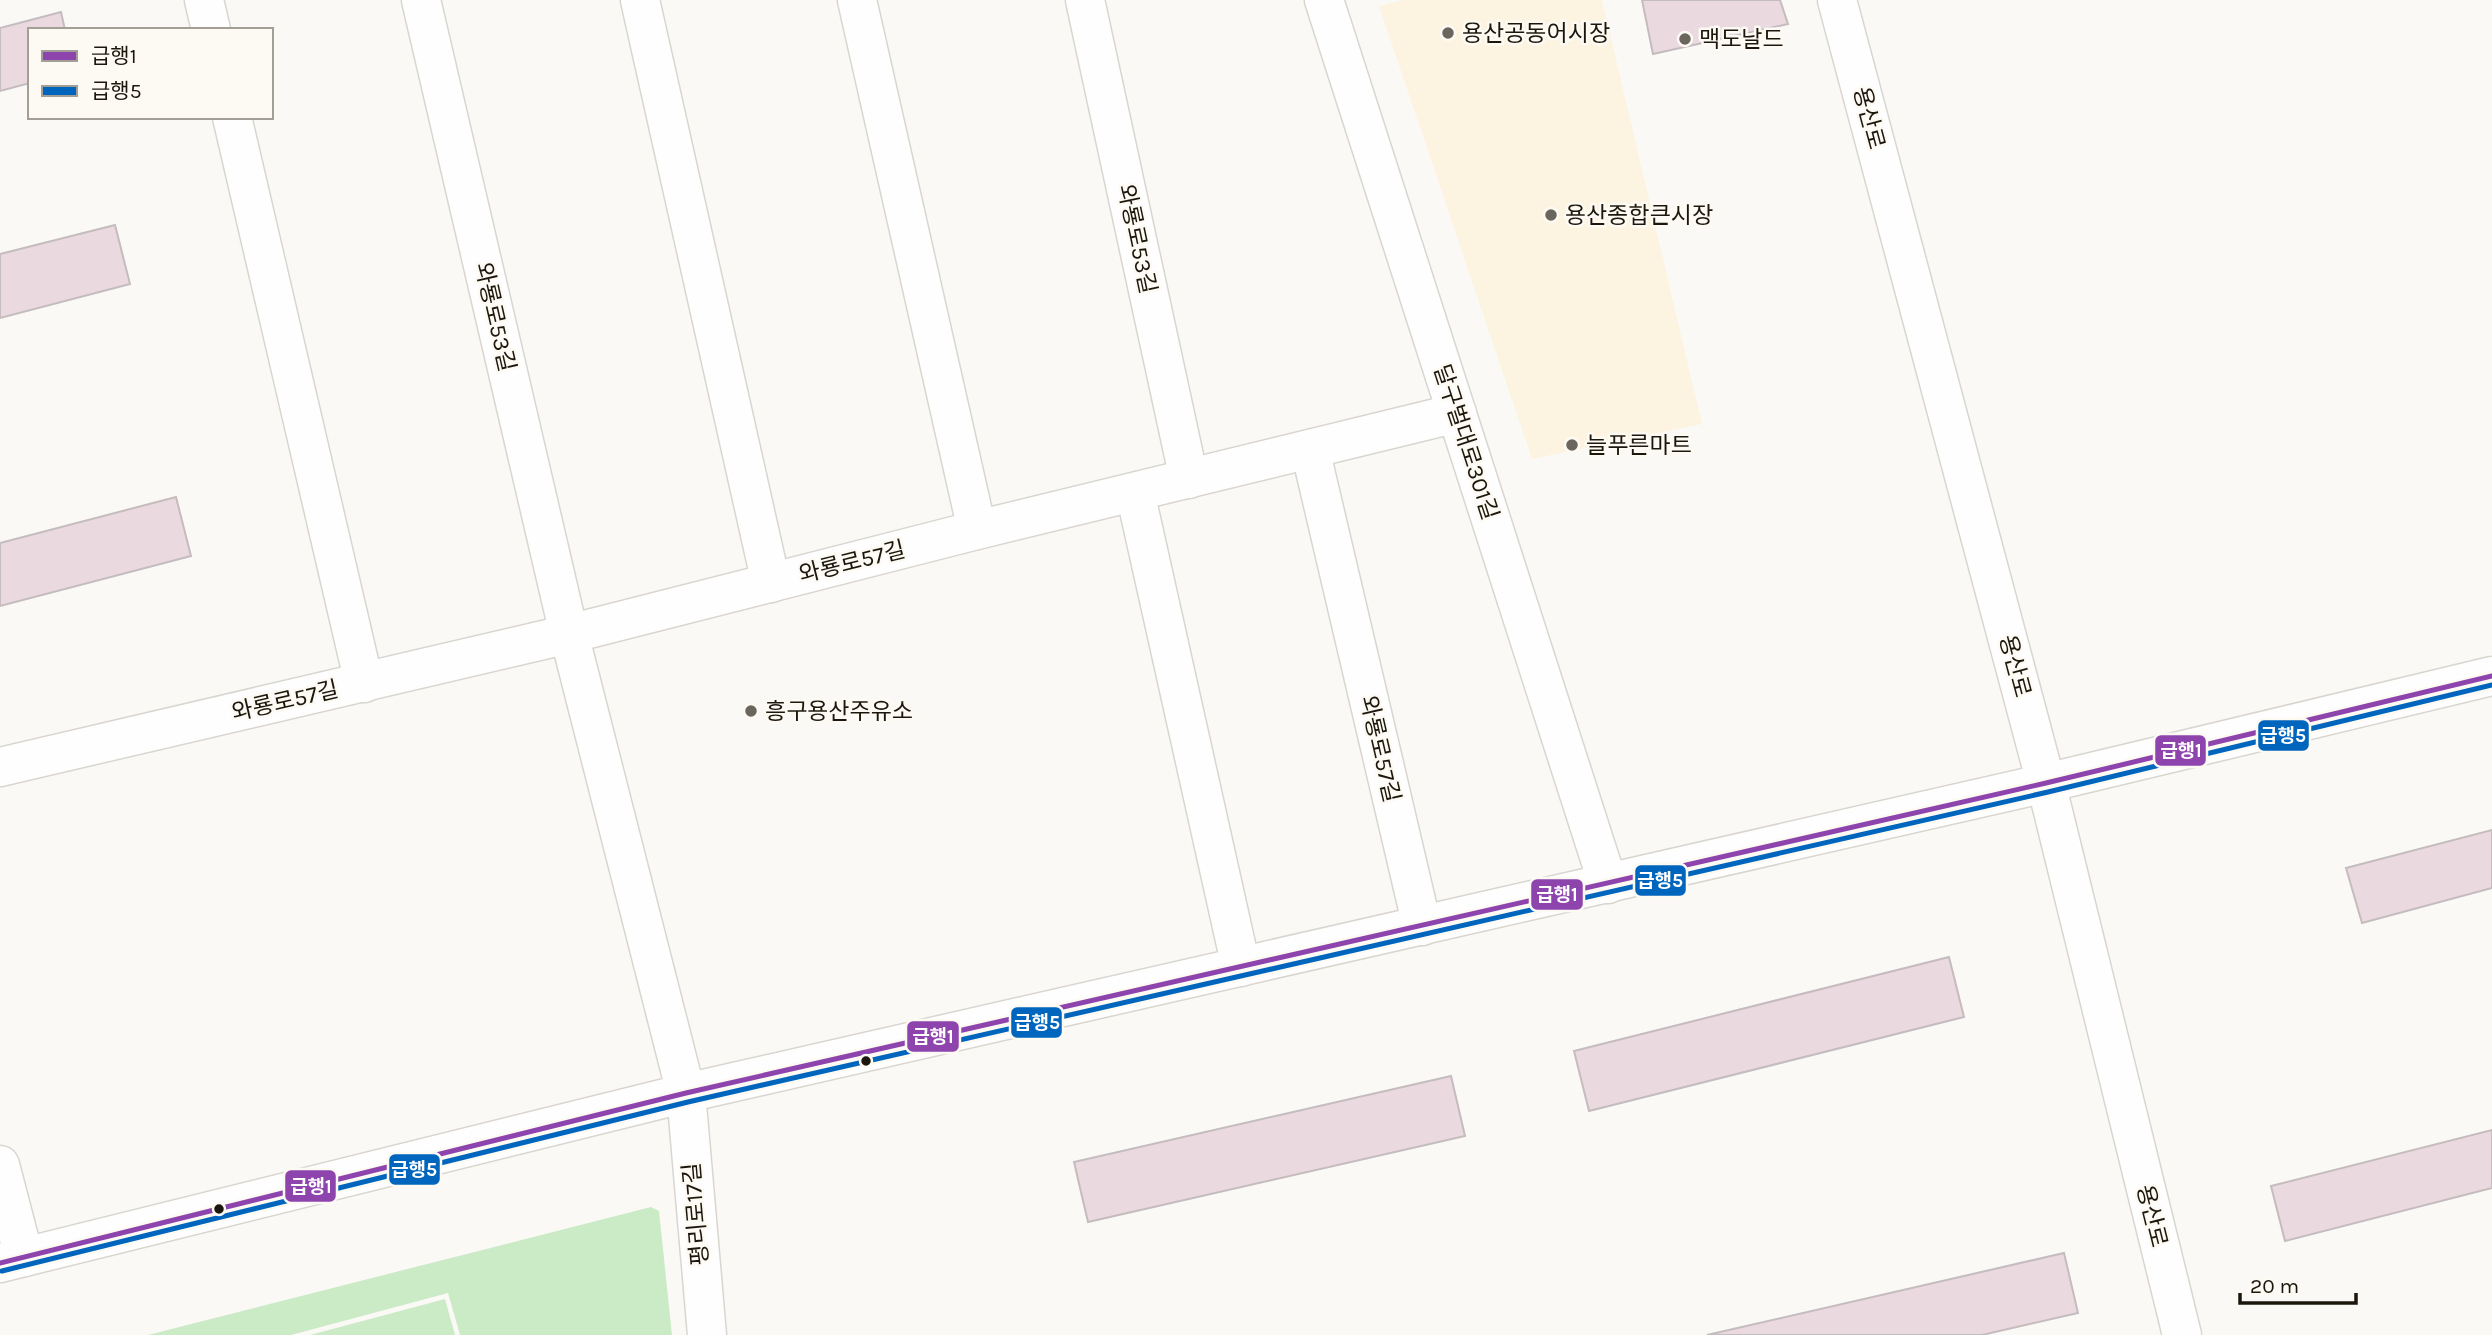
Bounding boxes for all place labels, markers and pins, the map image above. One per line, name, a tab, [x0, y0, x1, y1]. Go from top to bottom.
place label: 용산공동어시장	[1462, 20, 1610, 47]
marker: 용산공동어시장	[1440, 25, 1456, 41]
place label: 맥도날드	[1699, 26, 1784, 53]
marker: 맥도날드	[1677, 31, 1693, 47]
place label: 용산종합큰시장	[1565, 202, 1713, 229]
marker: 용산종합큰시장	[1543, 207, 1559, 223]
place label: 늘푸른마트	[1586, 432, 1692, 459]
marker: 늘푸른마트	[1564, 437, 1580, 453]
place label: 흥구용산주유소	[765, 698, 913, 725]
marker: 흥구용산주유소	[743, 703, 759, 719]
unlabelled marker	[859, 1054, 873, 1068]
unlabelled marker	[212, 1202, 226, 1216]

